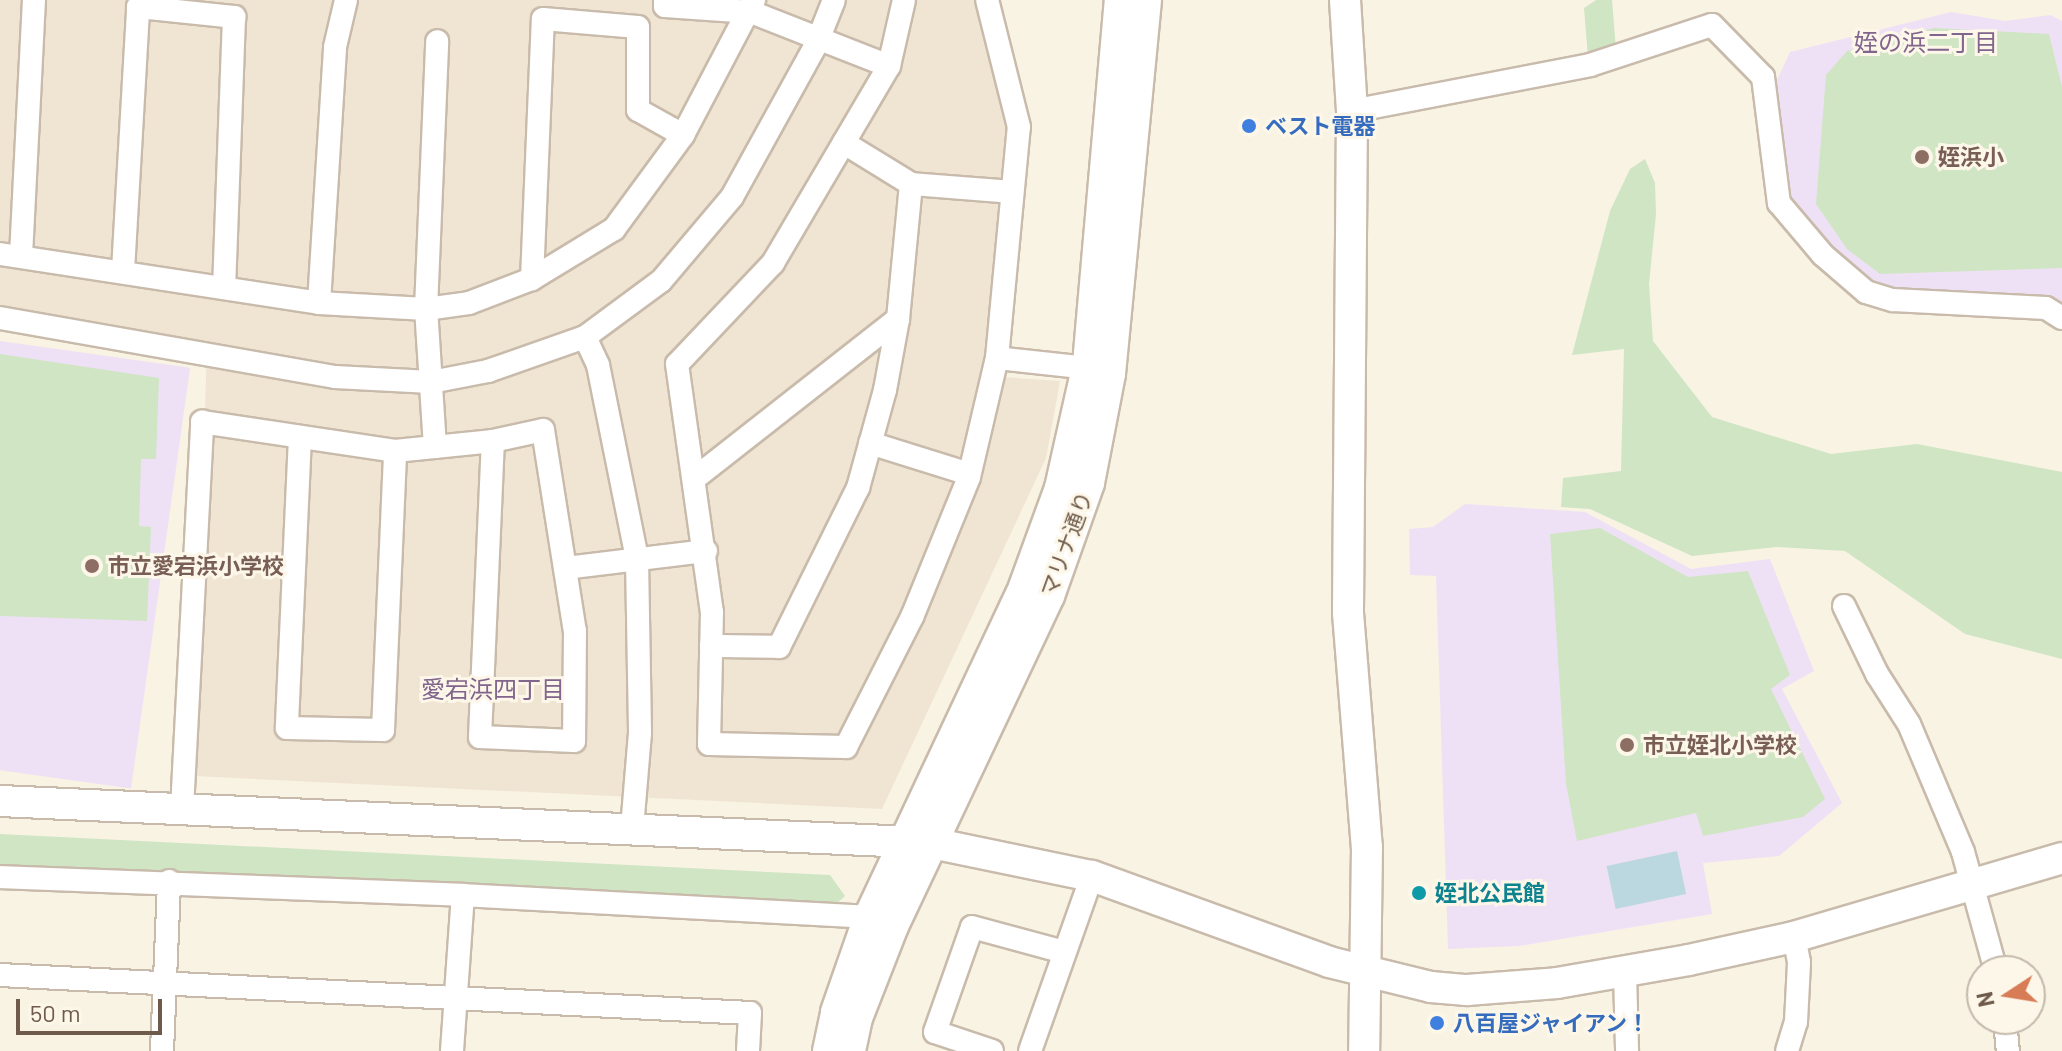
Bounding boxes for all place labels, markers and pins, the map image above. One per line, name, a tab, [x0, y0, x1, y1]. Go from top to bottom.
place label: ベスト電器	[1265, 113, 1375, 139]
marker: ベスト電器	[1240, 117, 1258, 135]
place label: 姪浜小	[1938, 144, 2004, 170]
marker: 姪浜小	[1913, 148, 1931, 166]
place label: 市立愛宕浜小学校	[108, 553, 284, 579]
marker: 市立愛宕浜小学校	[83, 557, 101, 575]
place label: 市立姪北小学校	[1643, 732, 1797, 758]
marker: 市立姪北小学校	[1618, 736, 1636, 754]
place label: 姪北公民館	[1435, 880, 1545, 906]
marker: 姪北公民館	[1410, 884, 1428, 902]
place label: 八百屋ジャイアン！	[1453, 1010, 1651, 1036]
marker: 八百屋ジャイアン！	[1428, 1014, 1446, 1032]

